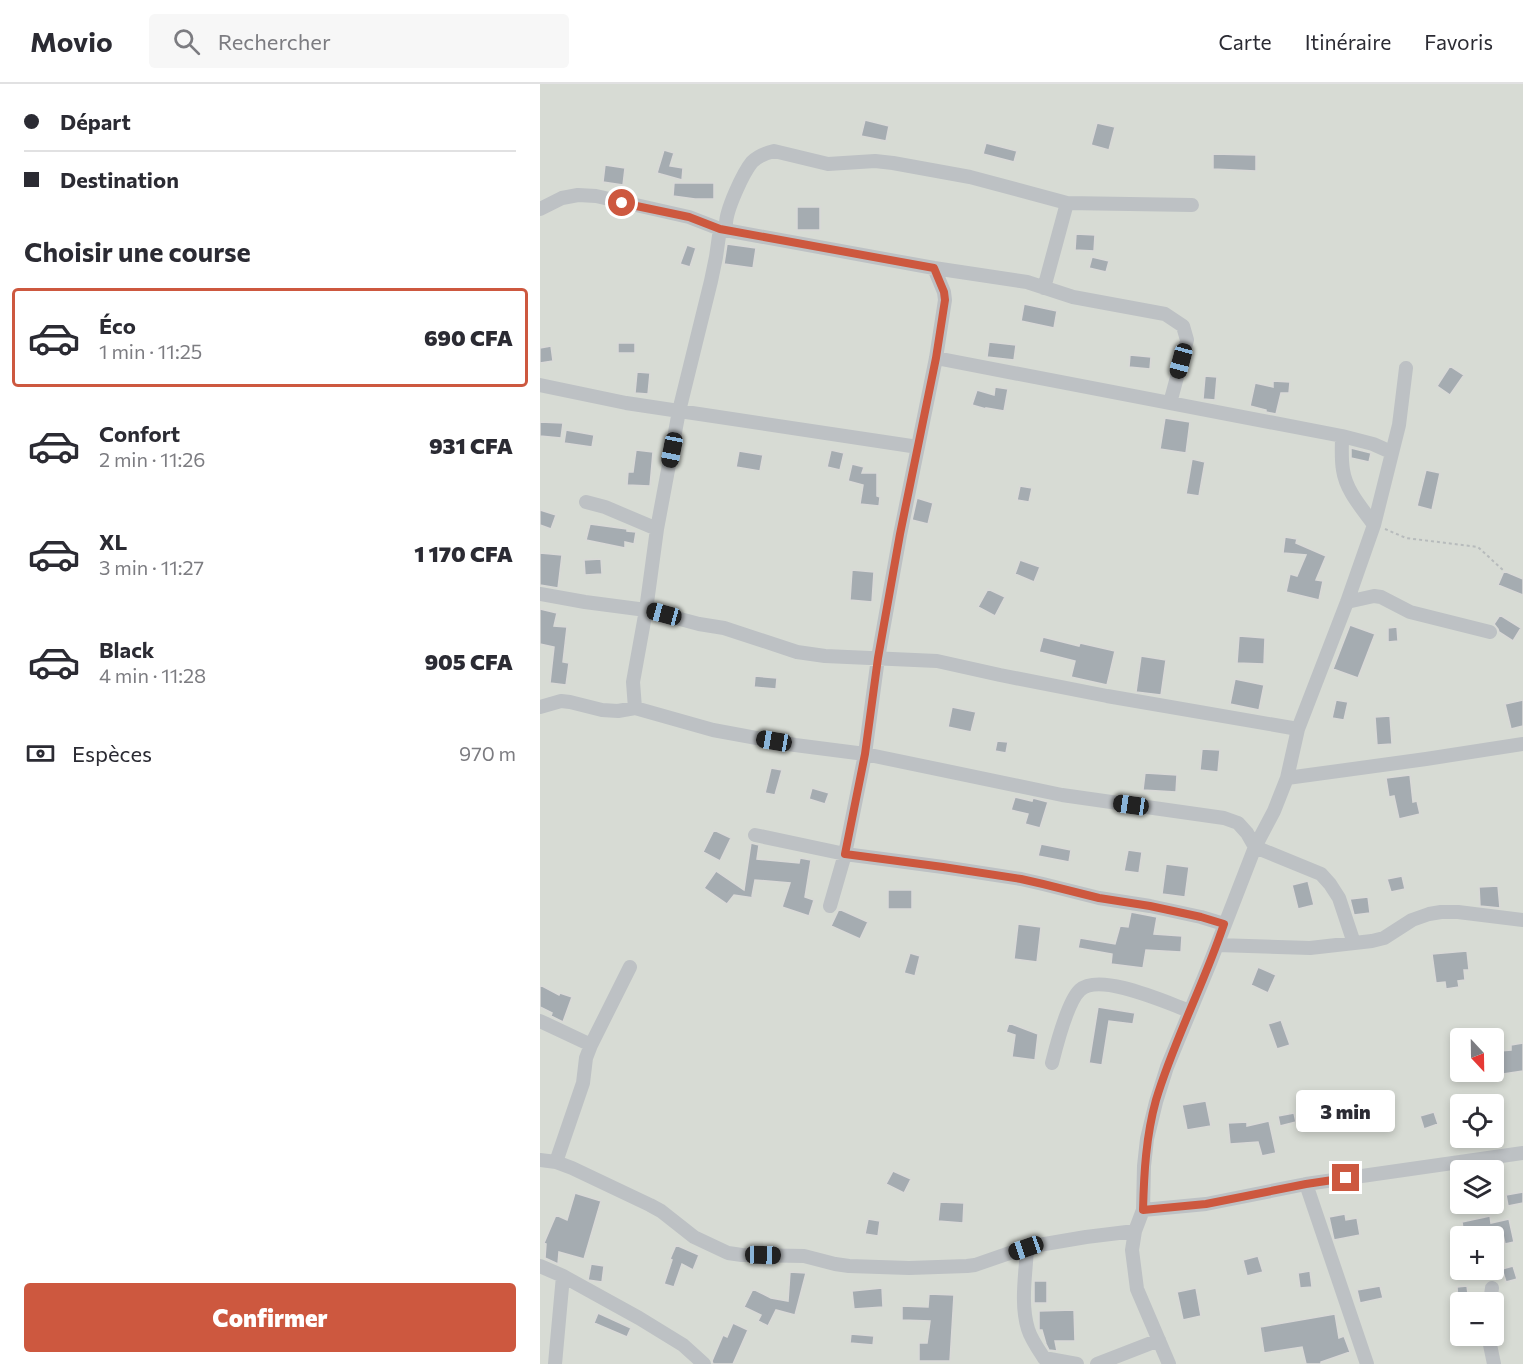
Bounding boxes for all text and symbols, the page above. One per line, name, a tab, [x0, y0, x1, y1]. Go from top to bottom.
search box	[149, 14, 569, 68]
text: Movio	[30, 24, 113, 58]
icon: search	[170, 25, 203, 58]
text: Rechercher	[218, 28, 331, 55]
text: Carte	[1218, 29, 1272, 54]
text: Itinéraire	[1305, 29, 1391, 54]
text: Favoris	[1424, 29, 1493, 54]
text: Départ	[60, 108, 131, 135]
text: Destination	[60, 166, 179, 193]
route start	[608, 189, 635, 216]
text: Choisir une course	[24, 235, 251, 268]
icon: car	[27, 311, 81, 365]
text: Éco	[99, 312, 136, 339]
text: 690 CFA	[424, 324, 513, 351]
text: 1 min · 11:25	[99, 339, 202, 363]
car	[1168, 341, 1194, 381]
icon: car	[27, 419, 81, 473]
text: Confort	[99, 420, 180, 447]
car	[660, 431, 684, 469]
text: 931 CFA	[429, 432, 513, 459]
text: 2 min · 11:26	[99, 447, 205, 471]
icon: car	[27, 527, 81, 581]
text: XL	[99, 528, 127, 555]
text: 1 170 CFA	[414, 540, 513, 567]
text: 3 min · 11:27	[99, 555, 204, 579]
car	[644, 601, 684, 627]
icon: car	[27, 635, 81, 689]
text: Black	[99, 636, 154, 663]
text: 905 CFA	[424, 648, 513, 675]
text: 4 min · 11:28	[99, 663, 206, 687]
car	[755, 729, 793, 753]
icon: cash	[24, 737, 57, 770]
text: Espèces	[72, 740, 152, 767]
text: 970 m	[459, 741, 516, 765]
car	[1112, 794, 1150, 816]
north arrow	[1450, 1028, 1504, 1082]
map controls	[1450, 1028, 1504, 1346]
callout: 3 min	[1296, 1091, 1396, 1133]
button: locate	[1450, 1094, 1504, 1148]
text: 3 min	[1320, 1099, 1371, 1123]
button: layers	[1450, 1160, 1504, 1214]
route end	[1332, 1164, 1359, 1191]
button: +	[1450, 1226, 1504, 1280]
car	[1006, 1234, 1046, 1262]
car	[745, 1246, 781, 1264]
button: Confirmer	[24, 1283, 516, 1352]
button: −	[1450, 1292, 1504, 1346]

